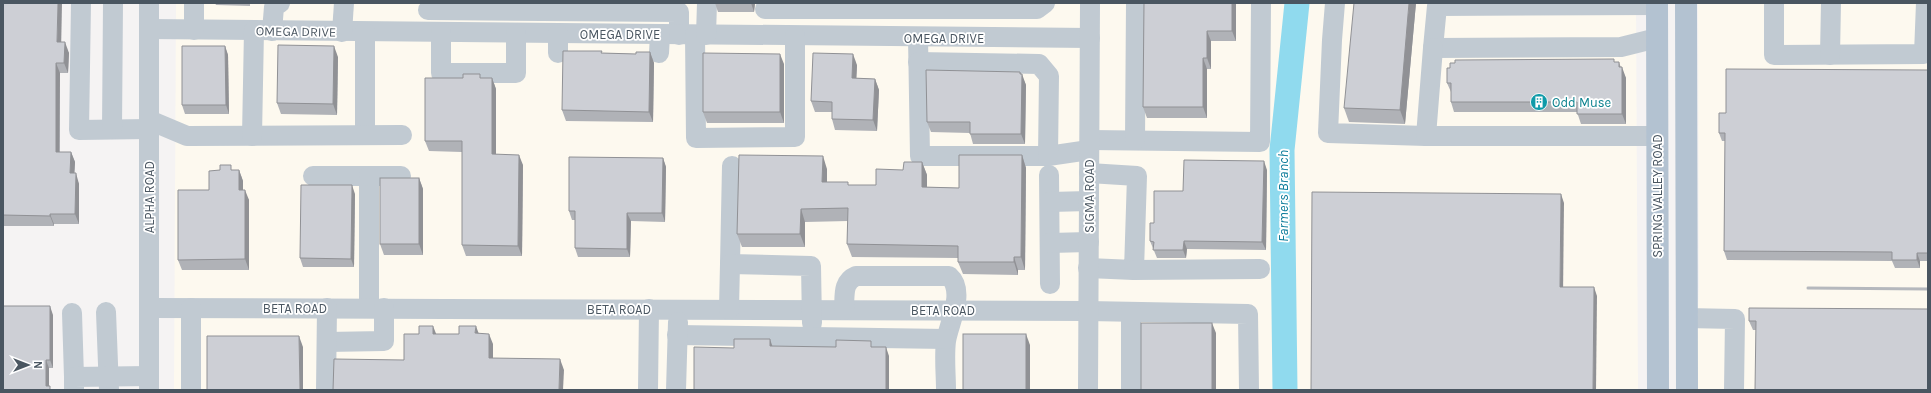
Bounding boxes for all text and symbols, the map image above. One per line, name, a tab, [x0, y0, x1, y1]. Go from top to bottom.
street label: OMEGA DRIVE	[256, 23, 336, 40]
street label: OMEGA DRIVE	[580, 27, 660, 42]
street label: OMEGA DRIVE	[904, 31, 984, 46]
building icon: Odd Muse	[1529, 92, 1549, 112]
place label: Odd Muse	[1552, 95, 1612, 110]
street label: SPRING VALLEY ROAD	[1650, 134, 1665, 258]
water label: Farmers Branch	[1275, 150, 1292, 242]
street label: SIGMA ROAD	[1082, 159, 1097, 233]
street label: ALPHA ROAD	[142, 161, 157, 233]
street label: BETA ROAD	[263, 301, 327, 316]
street label: BETA ROAD	[587, 302, 651, 317]
street label: BETA ROAD	[911, 303, 975, 318]
north arrow	[8, 345, 48, 385]
text: N	[31, 361, 44, 369]

